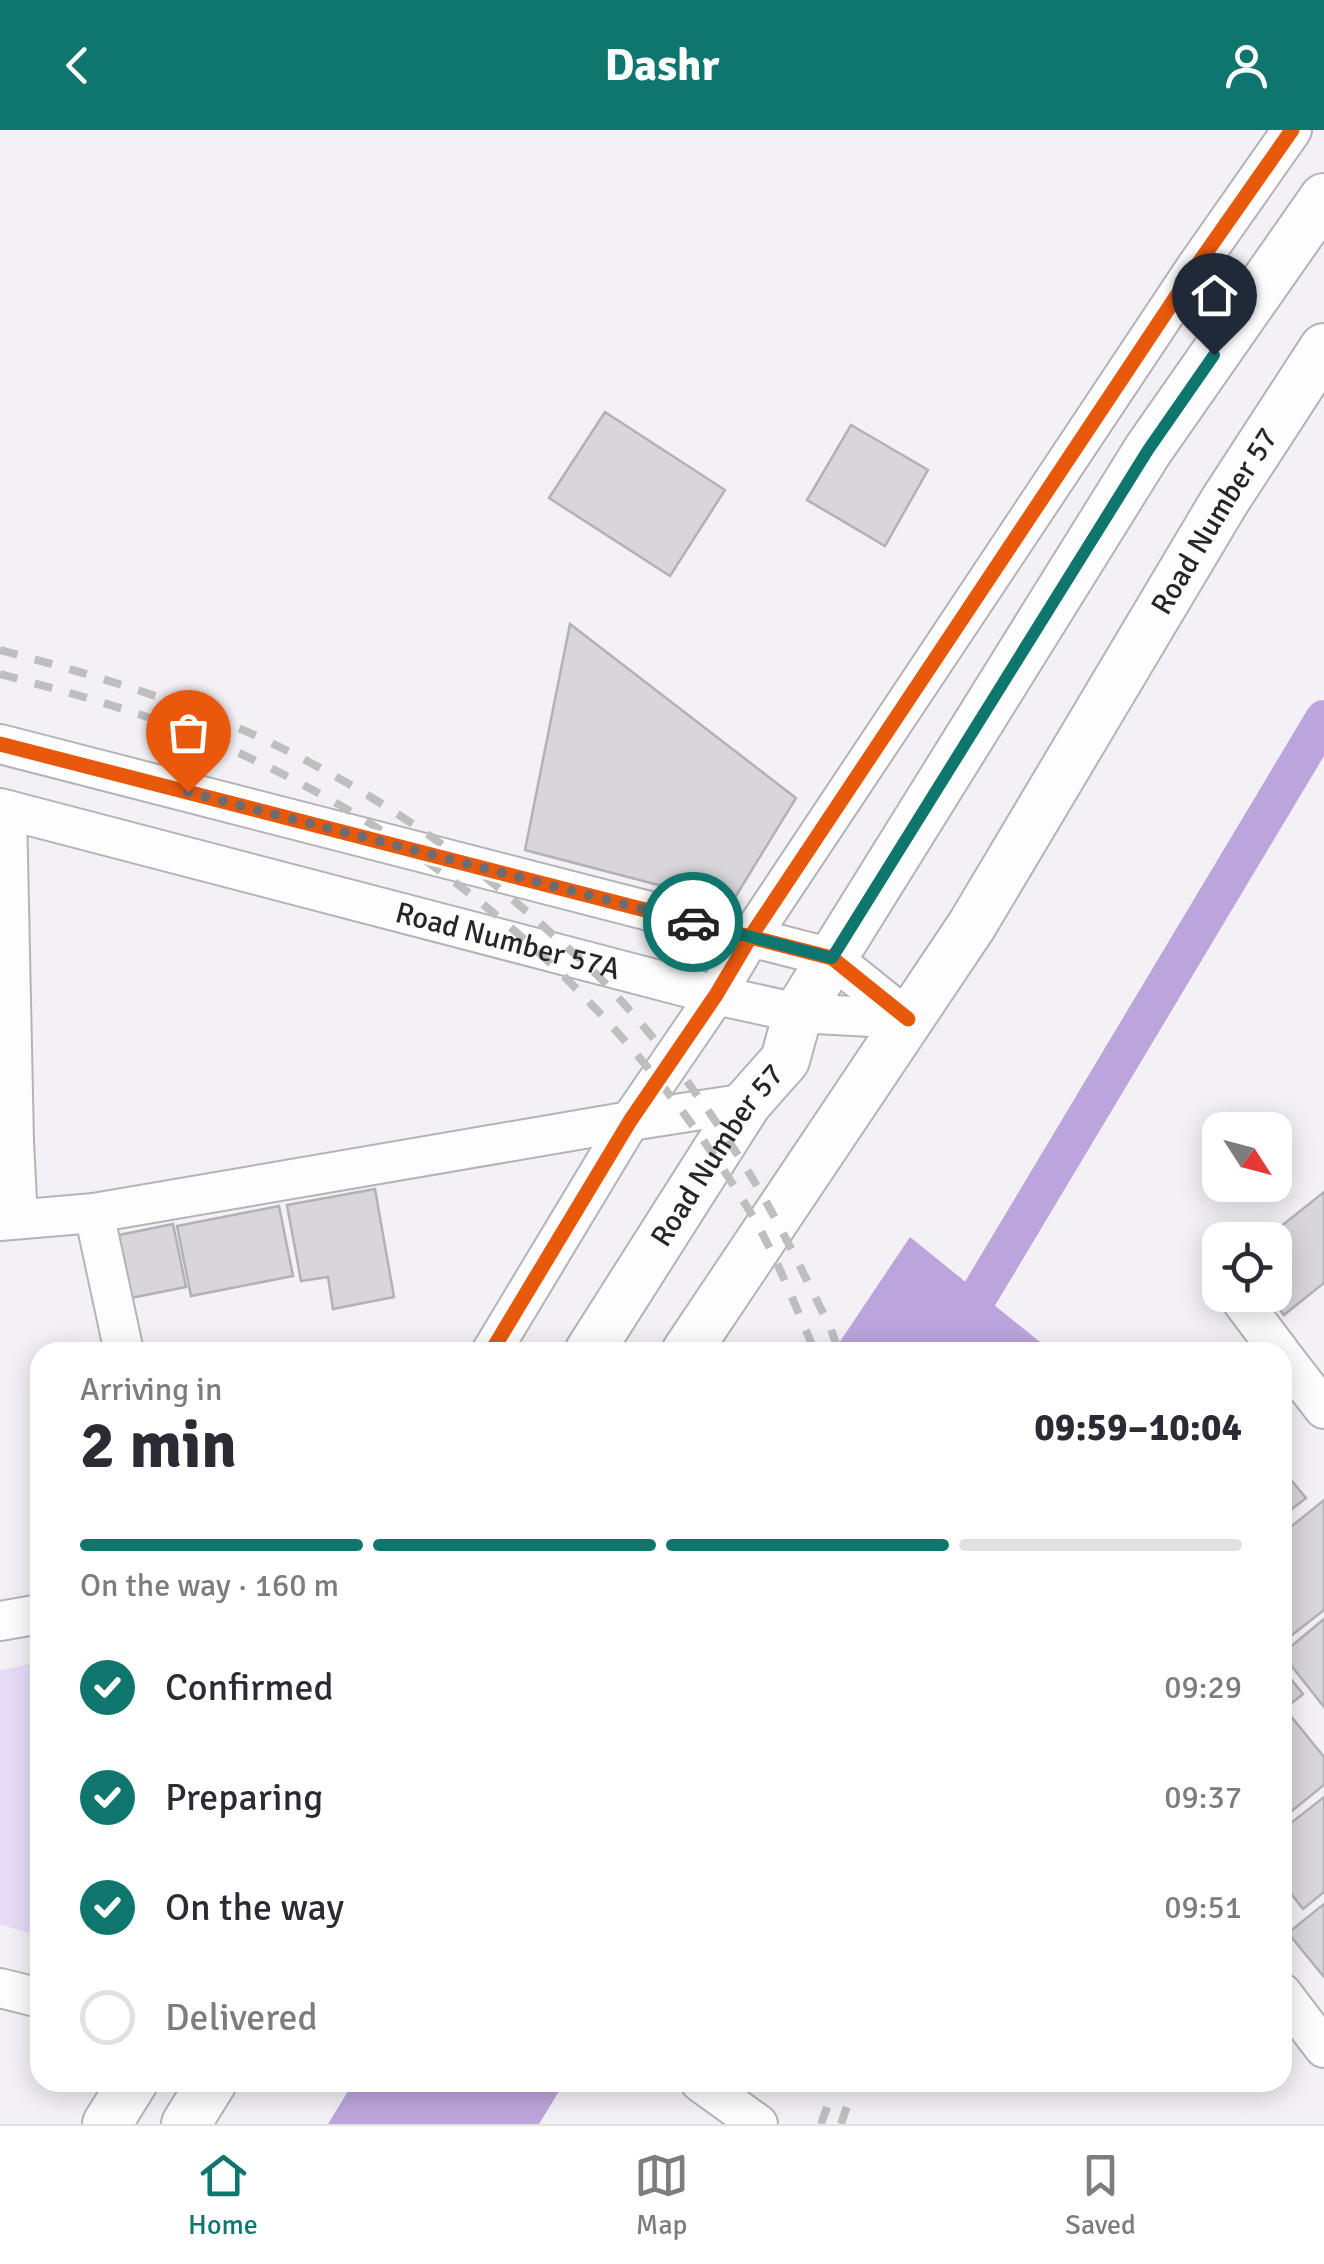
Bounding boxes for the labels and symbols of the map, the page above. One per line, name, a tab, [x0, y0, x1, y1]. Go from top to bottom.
pin	[1172, 253, 1257, 356]
street label: Road Number 57	[1143, 421, 1286, 621]
pin	[146, 690, 231, 793]
courier	[643, 872, 743, 972]
street label: Road Number 57A	[392, 894, 624, 988]
street label: Road Number 57	[642, 1056, 792, 1253]
north arrow	[1202, 1112, 1292, 1202]

